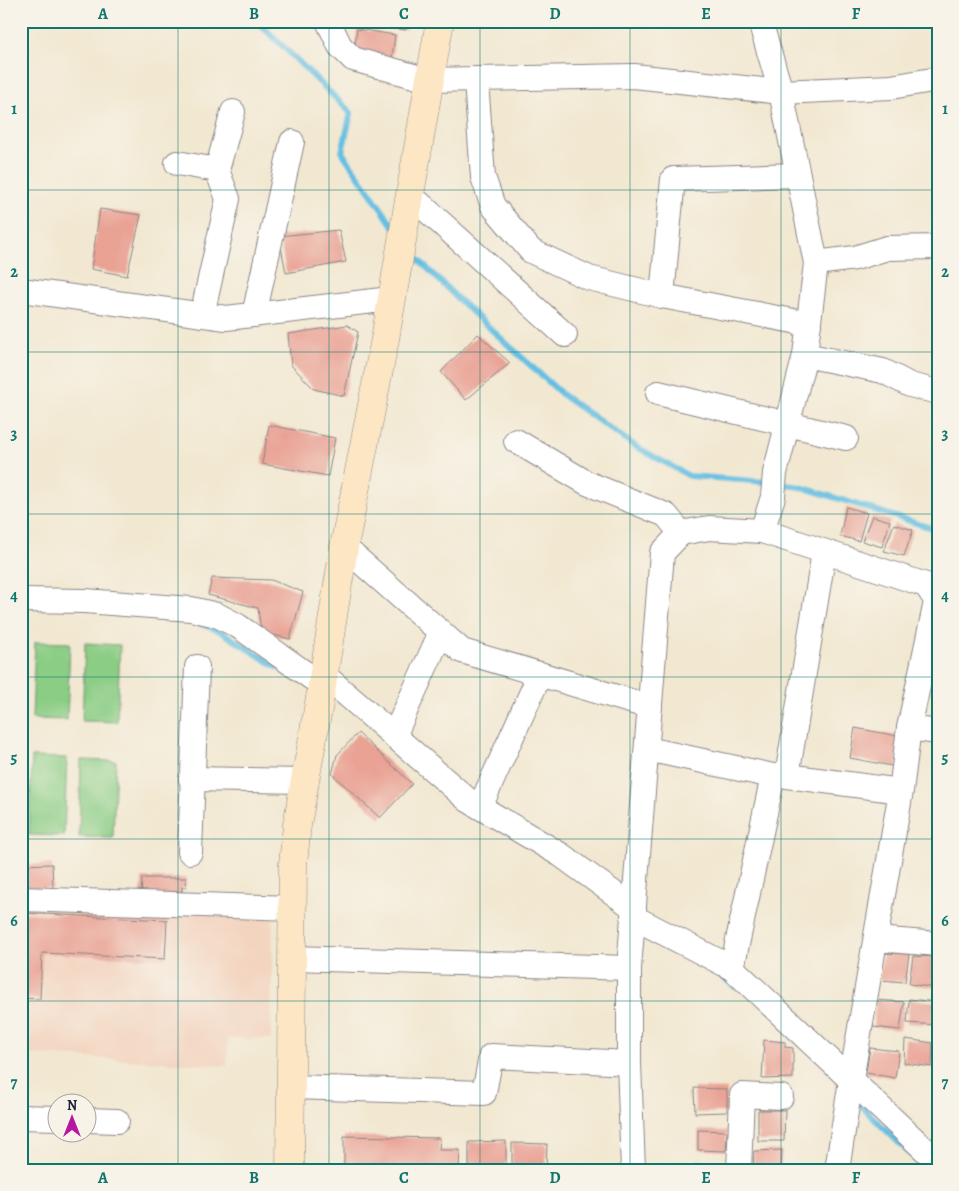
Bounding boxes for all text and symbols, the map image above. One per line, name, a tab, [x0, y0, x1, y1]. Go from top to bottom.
text: A	[97, 3, 109, 25]
text: B	[249, 3, 259, 25]
text: C	[399, 3, 409, 25]
text: D	[549, 3, 561, 25]
text: E	[701, 3, 711, 25]
text: F	[852, 3, 861, 25]
text: 1	[11, 98, 17, 120]
text: 1	[942, 98, 948, 120]
text: 2	[10, 261, 18, 283]
text: 2	[941, 261, 949, 283]
text: 3	[11, 423, 18, 445]
text: 3	[942, 423, 949, 445]
text: 4	[10, 585, 18, 607]
text: 4	[941, 585, 949, 607]
text: 5	[11, 747, 18, 769]
text: 5	[942, 747, 949, 769]
text: 6	[10, 910, 18, 932]
text: 6	[941, 910, 949, 932]
text: 7	[11, 1072, 18, 1094]
text: 7	[942, 1072, 949, 1094]
north arrow	[48, 1094, 98, 1144]
text: N	[67, 1096, 77, 1115]
text: A	[97, 1167, 109, 1189]
text: B	[249, 1167, 259, 1189]
text: C	[399, 1167, 409, 1189]
text: D	[549, 1167, 561, 1189]
text: E	[701, 1167, 711, 1189]
text: F	[852, 1167, 861, 1189]

